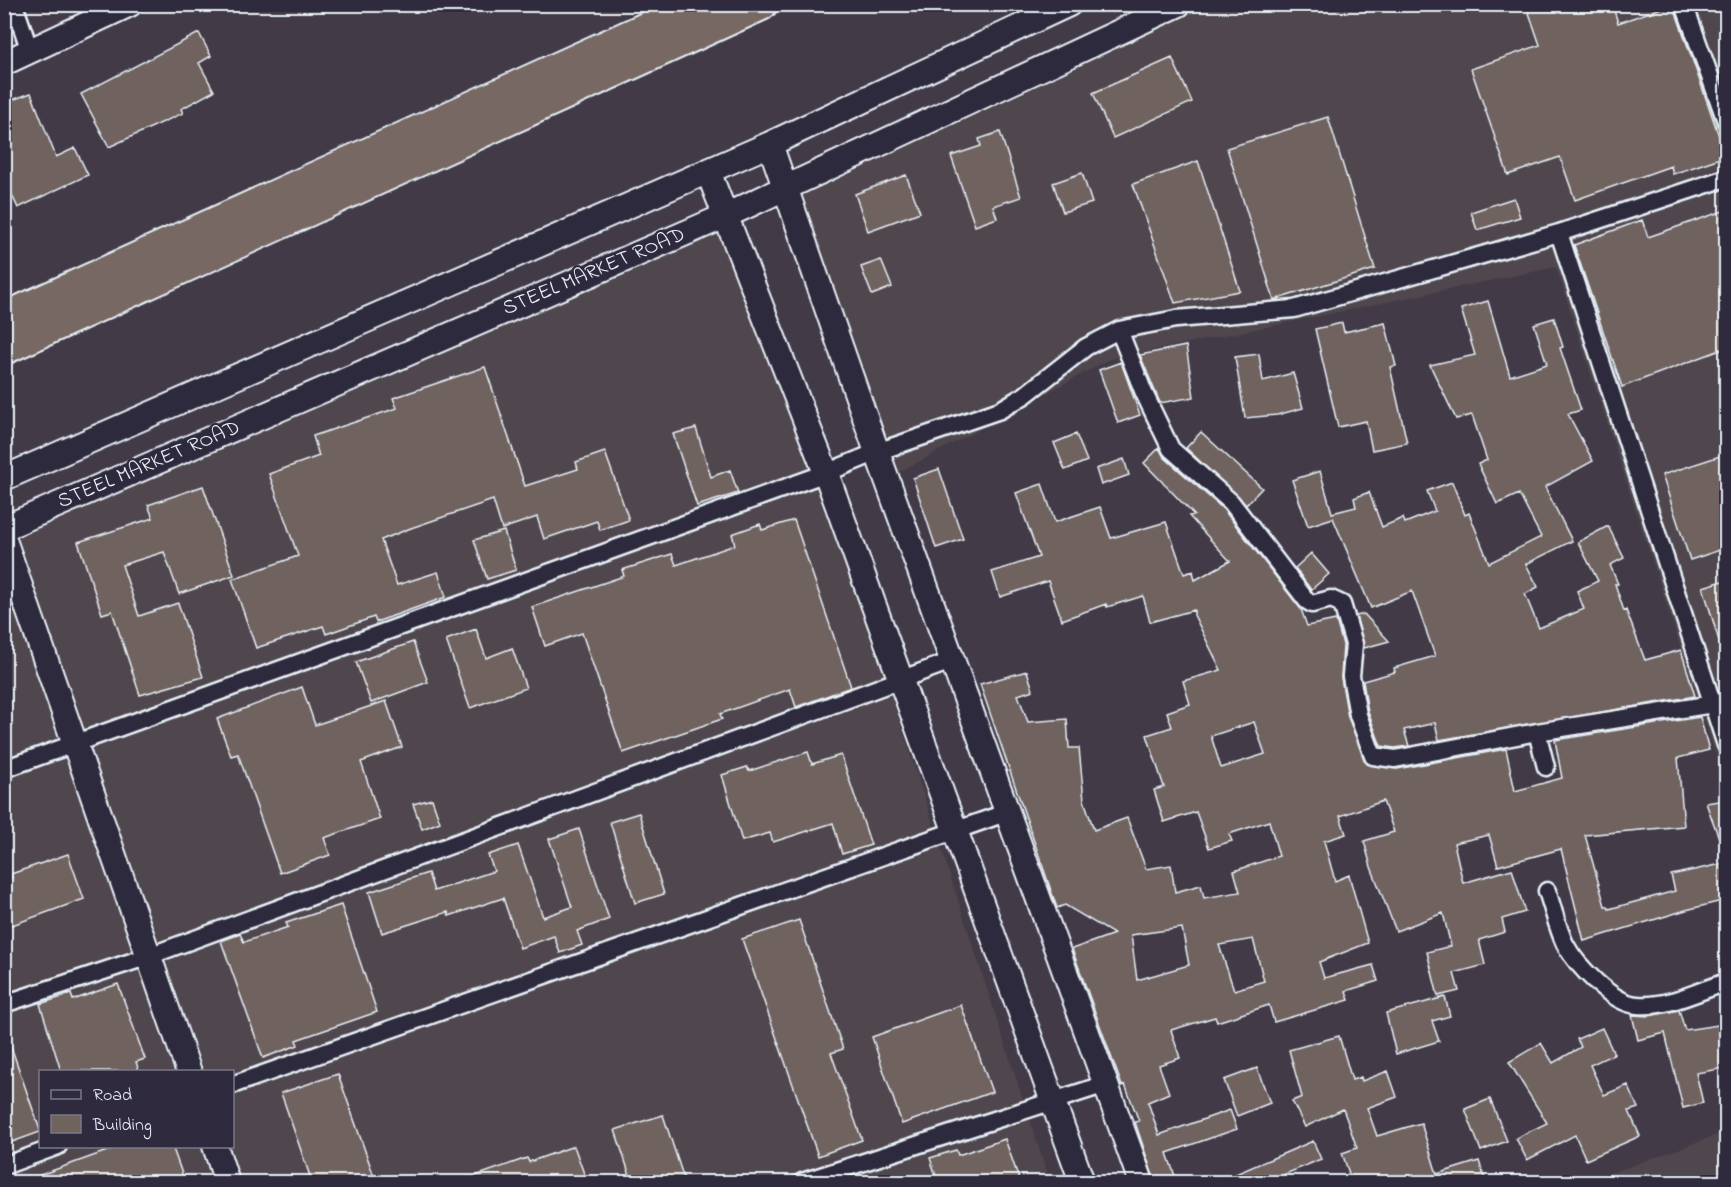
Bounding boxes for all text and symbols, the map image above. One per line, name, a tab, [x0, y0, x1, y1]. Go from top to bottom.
street label: STEEL MARKET ROAD	[498, 220, 690, 324]
street label: STEEL MARKET ROAD	[53, 413, 245, 517]
legend	[39, 1070, 234, 1148]
text: Road	[93, 1083, 132, 1109]
text: Building	[92, 1113, 152, 1140]

